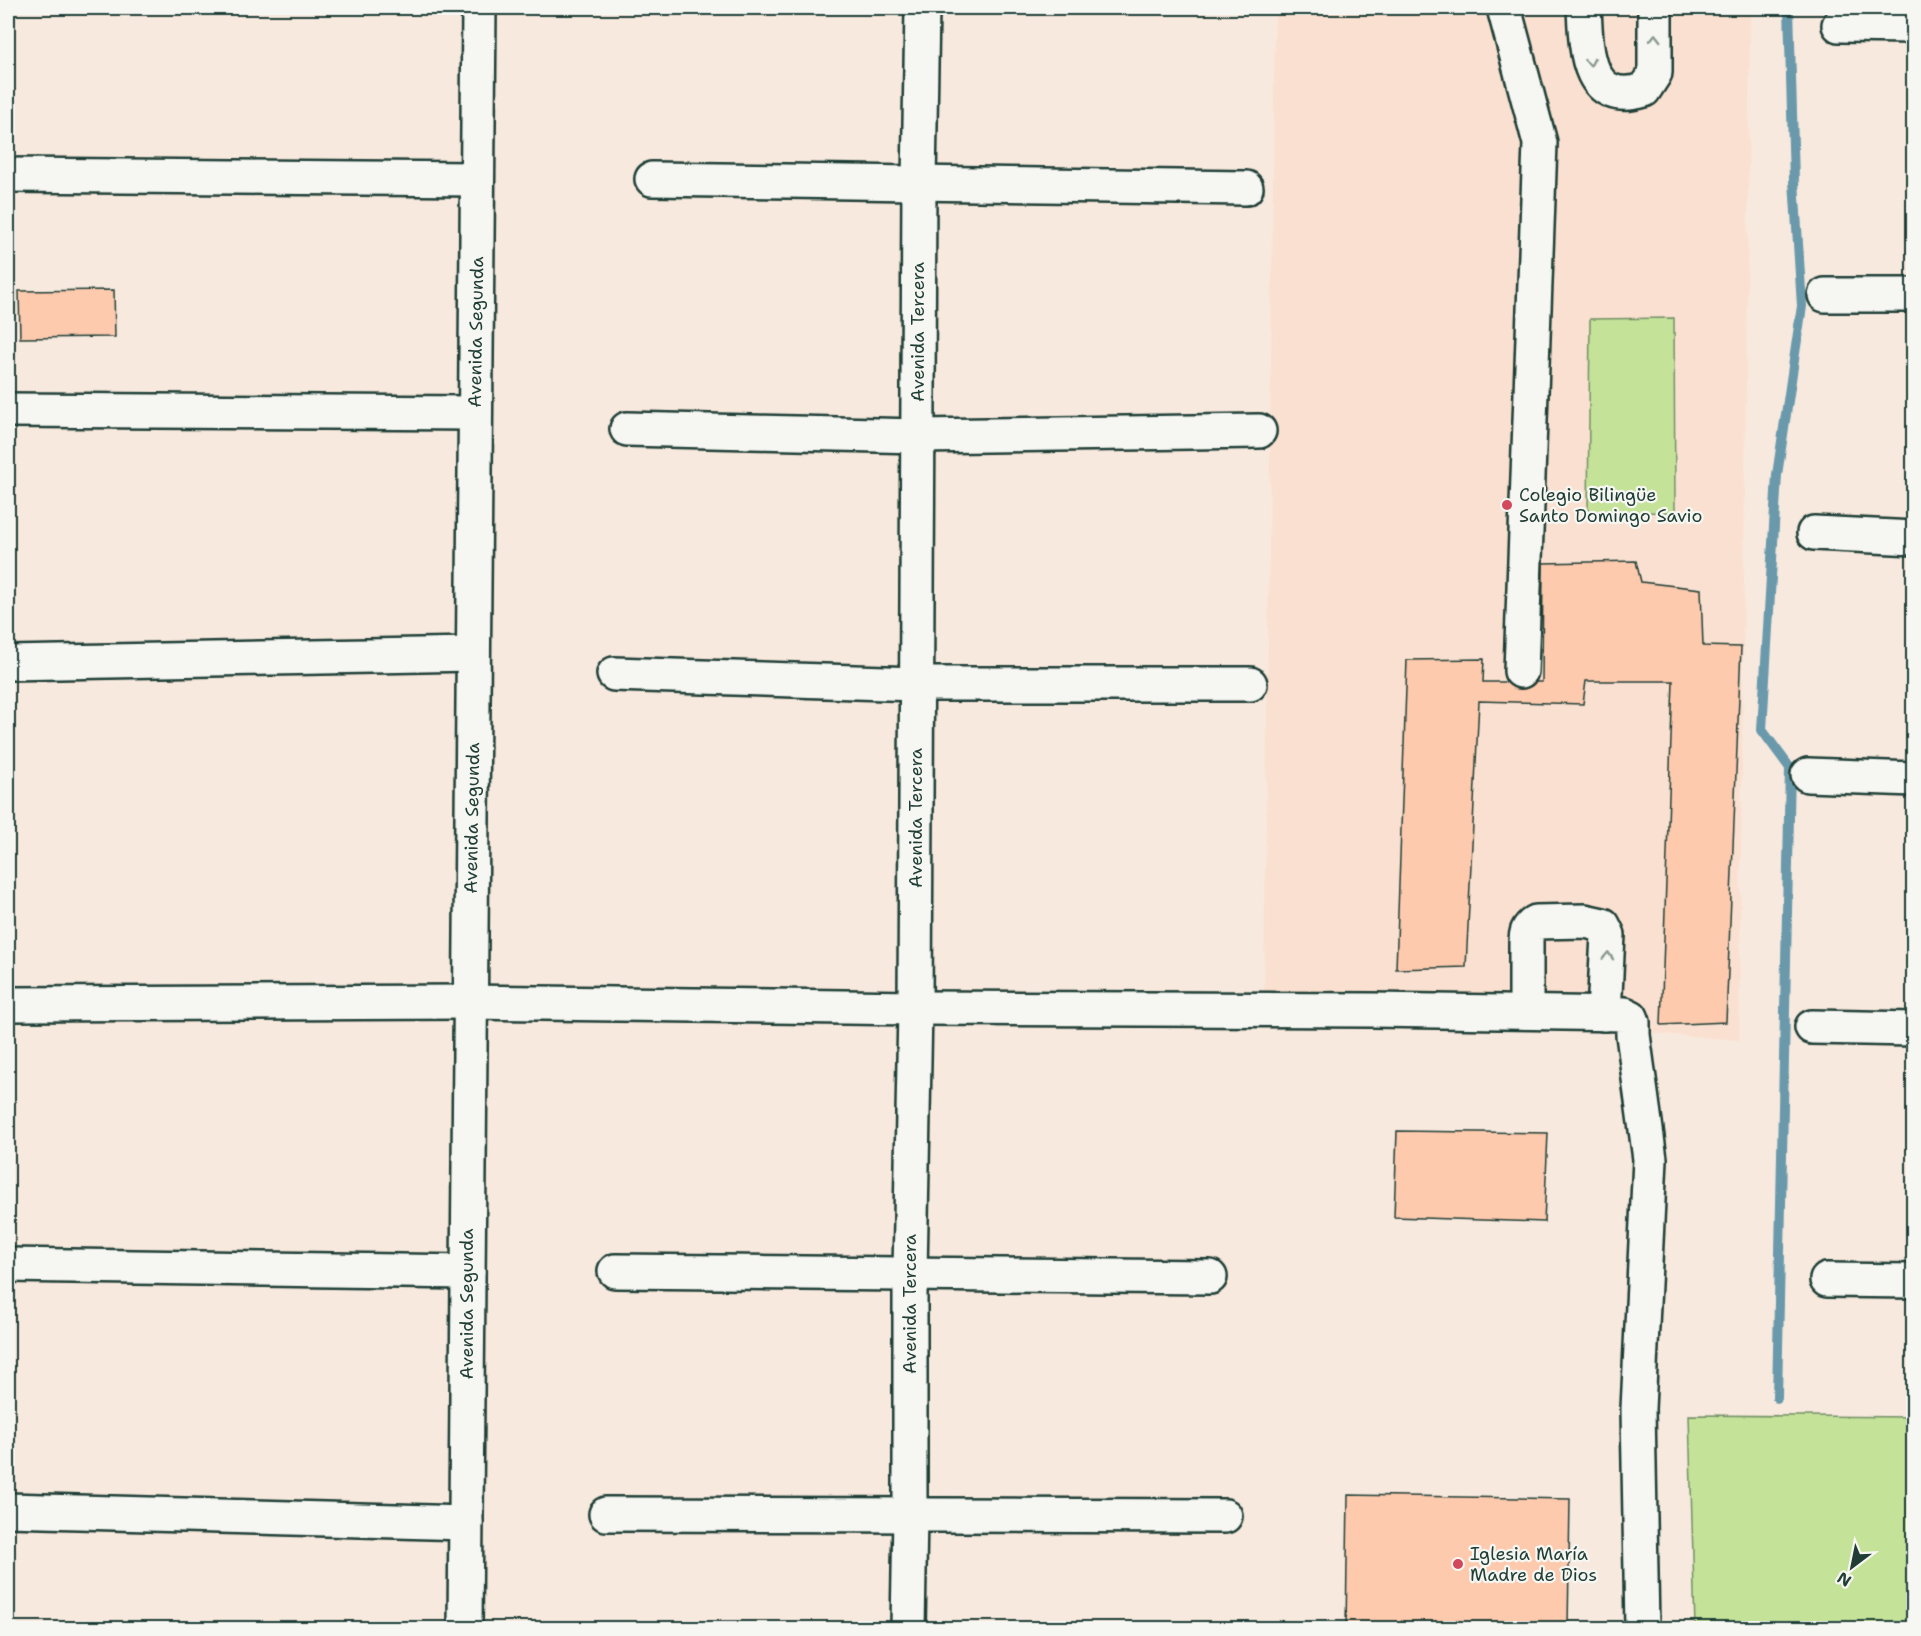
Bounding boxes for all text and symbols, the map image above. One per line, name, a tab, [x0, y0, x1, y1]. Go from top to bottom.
one-way arrow	[1649, 34, 1661, 43]
one-way arrow	[1583, 57, 1596, 67]
street label: Avenida Segunda	[463, 256, 489, 408]
street label: Avenida Tercera	[906, 262, 930, 402]
place label: Colegio Bilingüe Santo Domingo Savio	[1519, 483, 1702, 528]
marker: Colegio Bilingüe Santo Domingo Savio	[1500, 498, 1514, 512]
street label: Avenida Segunda	[459, 742, 485, 894]
street label: Avenida Tercera	[904, 748, 928, 888]
one-way arrow	[1601, 951, 1614, 960]
street label: Avenida Segunda	[455, 1228, 479, 1380]
street label: Avenida Tercera	[898, 1234, 922, 1374]
north arrow	[1822, 1537, 1882, 1597]
place label: Iglesia María Madre de Dios	[1470, 1542, 1597, 1587]
marker: Iglesia María Madre de Dios	[1451, 1557, 1465, 1571]
text: N	[1833, 1567, 1855, 1592]

